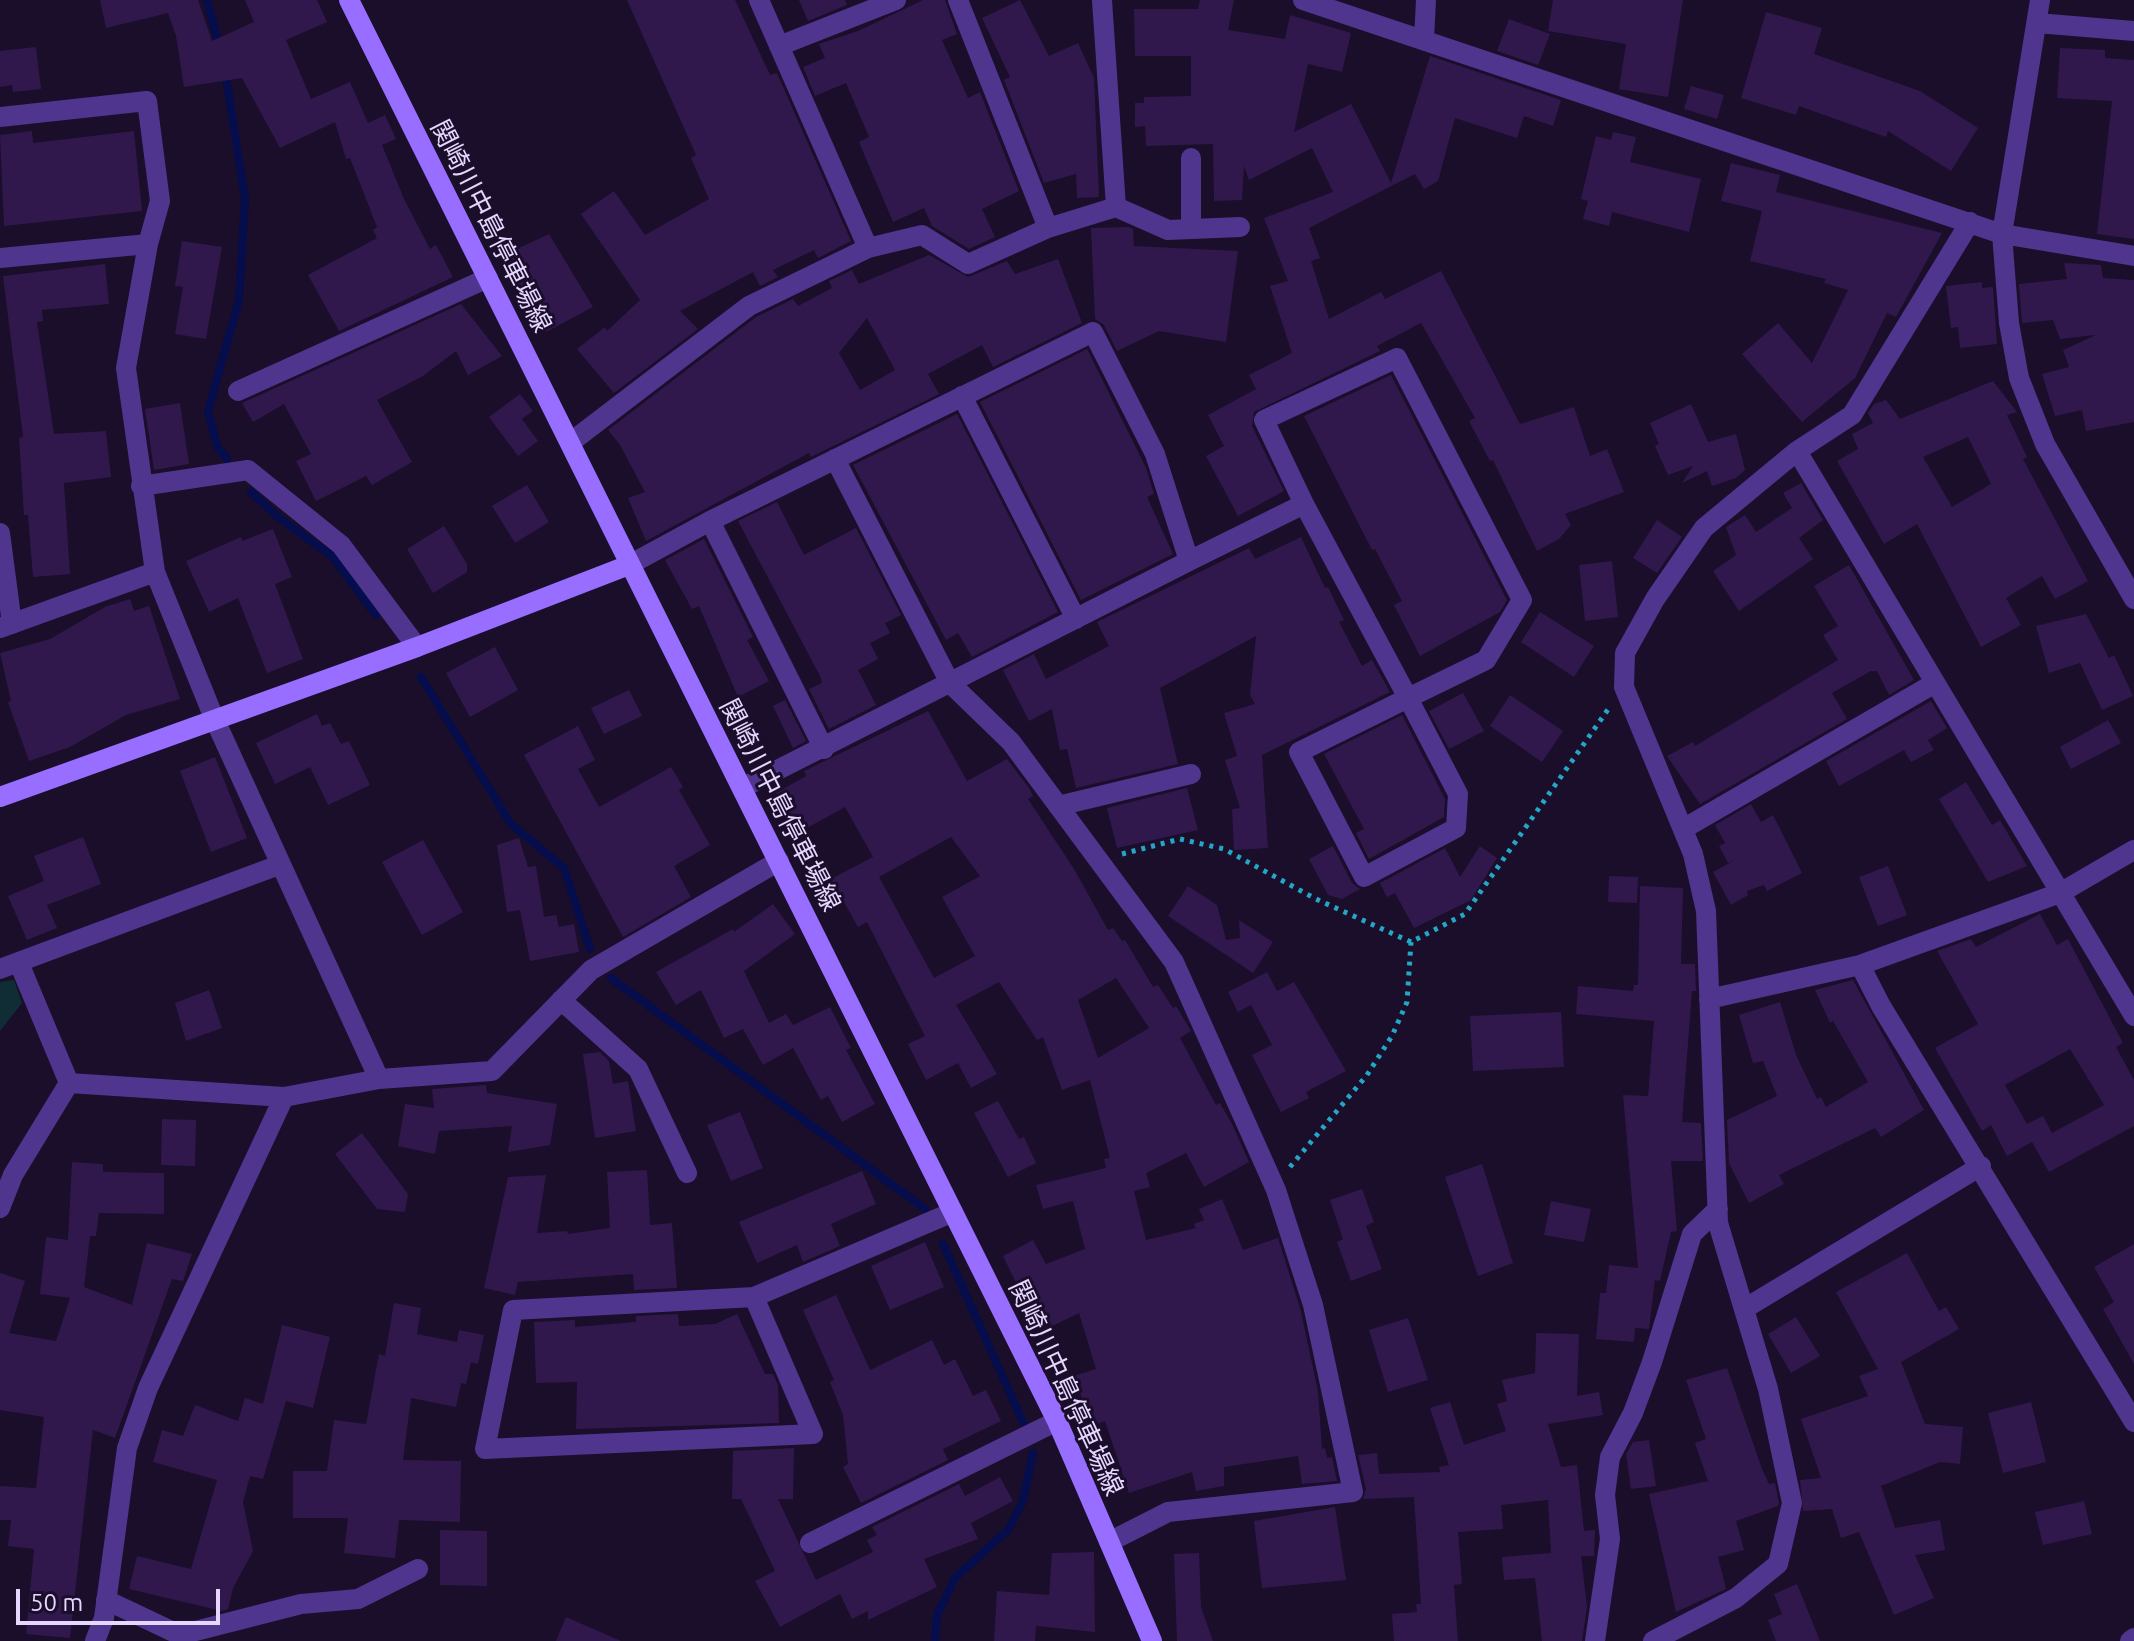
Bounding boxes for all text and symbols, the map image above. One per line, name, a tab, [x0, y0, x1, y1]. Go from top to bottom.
street label: 関崎川中島停車場線	[424, 115, 558, 337]
street label: 関崎川中島停車場線	[713, 694, 847, 916]
street label: 関崎川中島停車場線	[1002, 1275, 1130, 1501]
scale bar	[20, 1573, 224, 1623]
text: 50 m	[30, 1589, 83, 1616]

